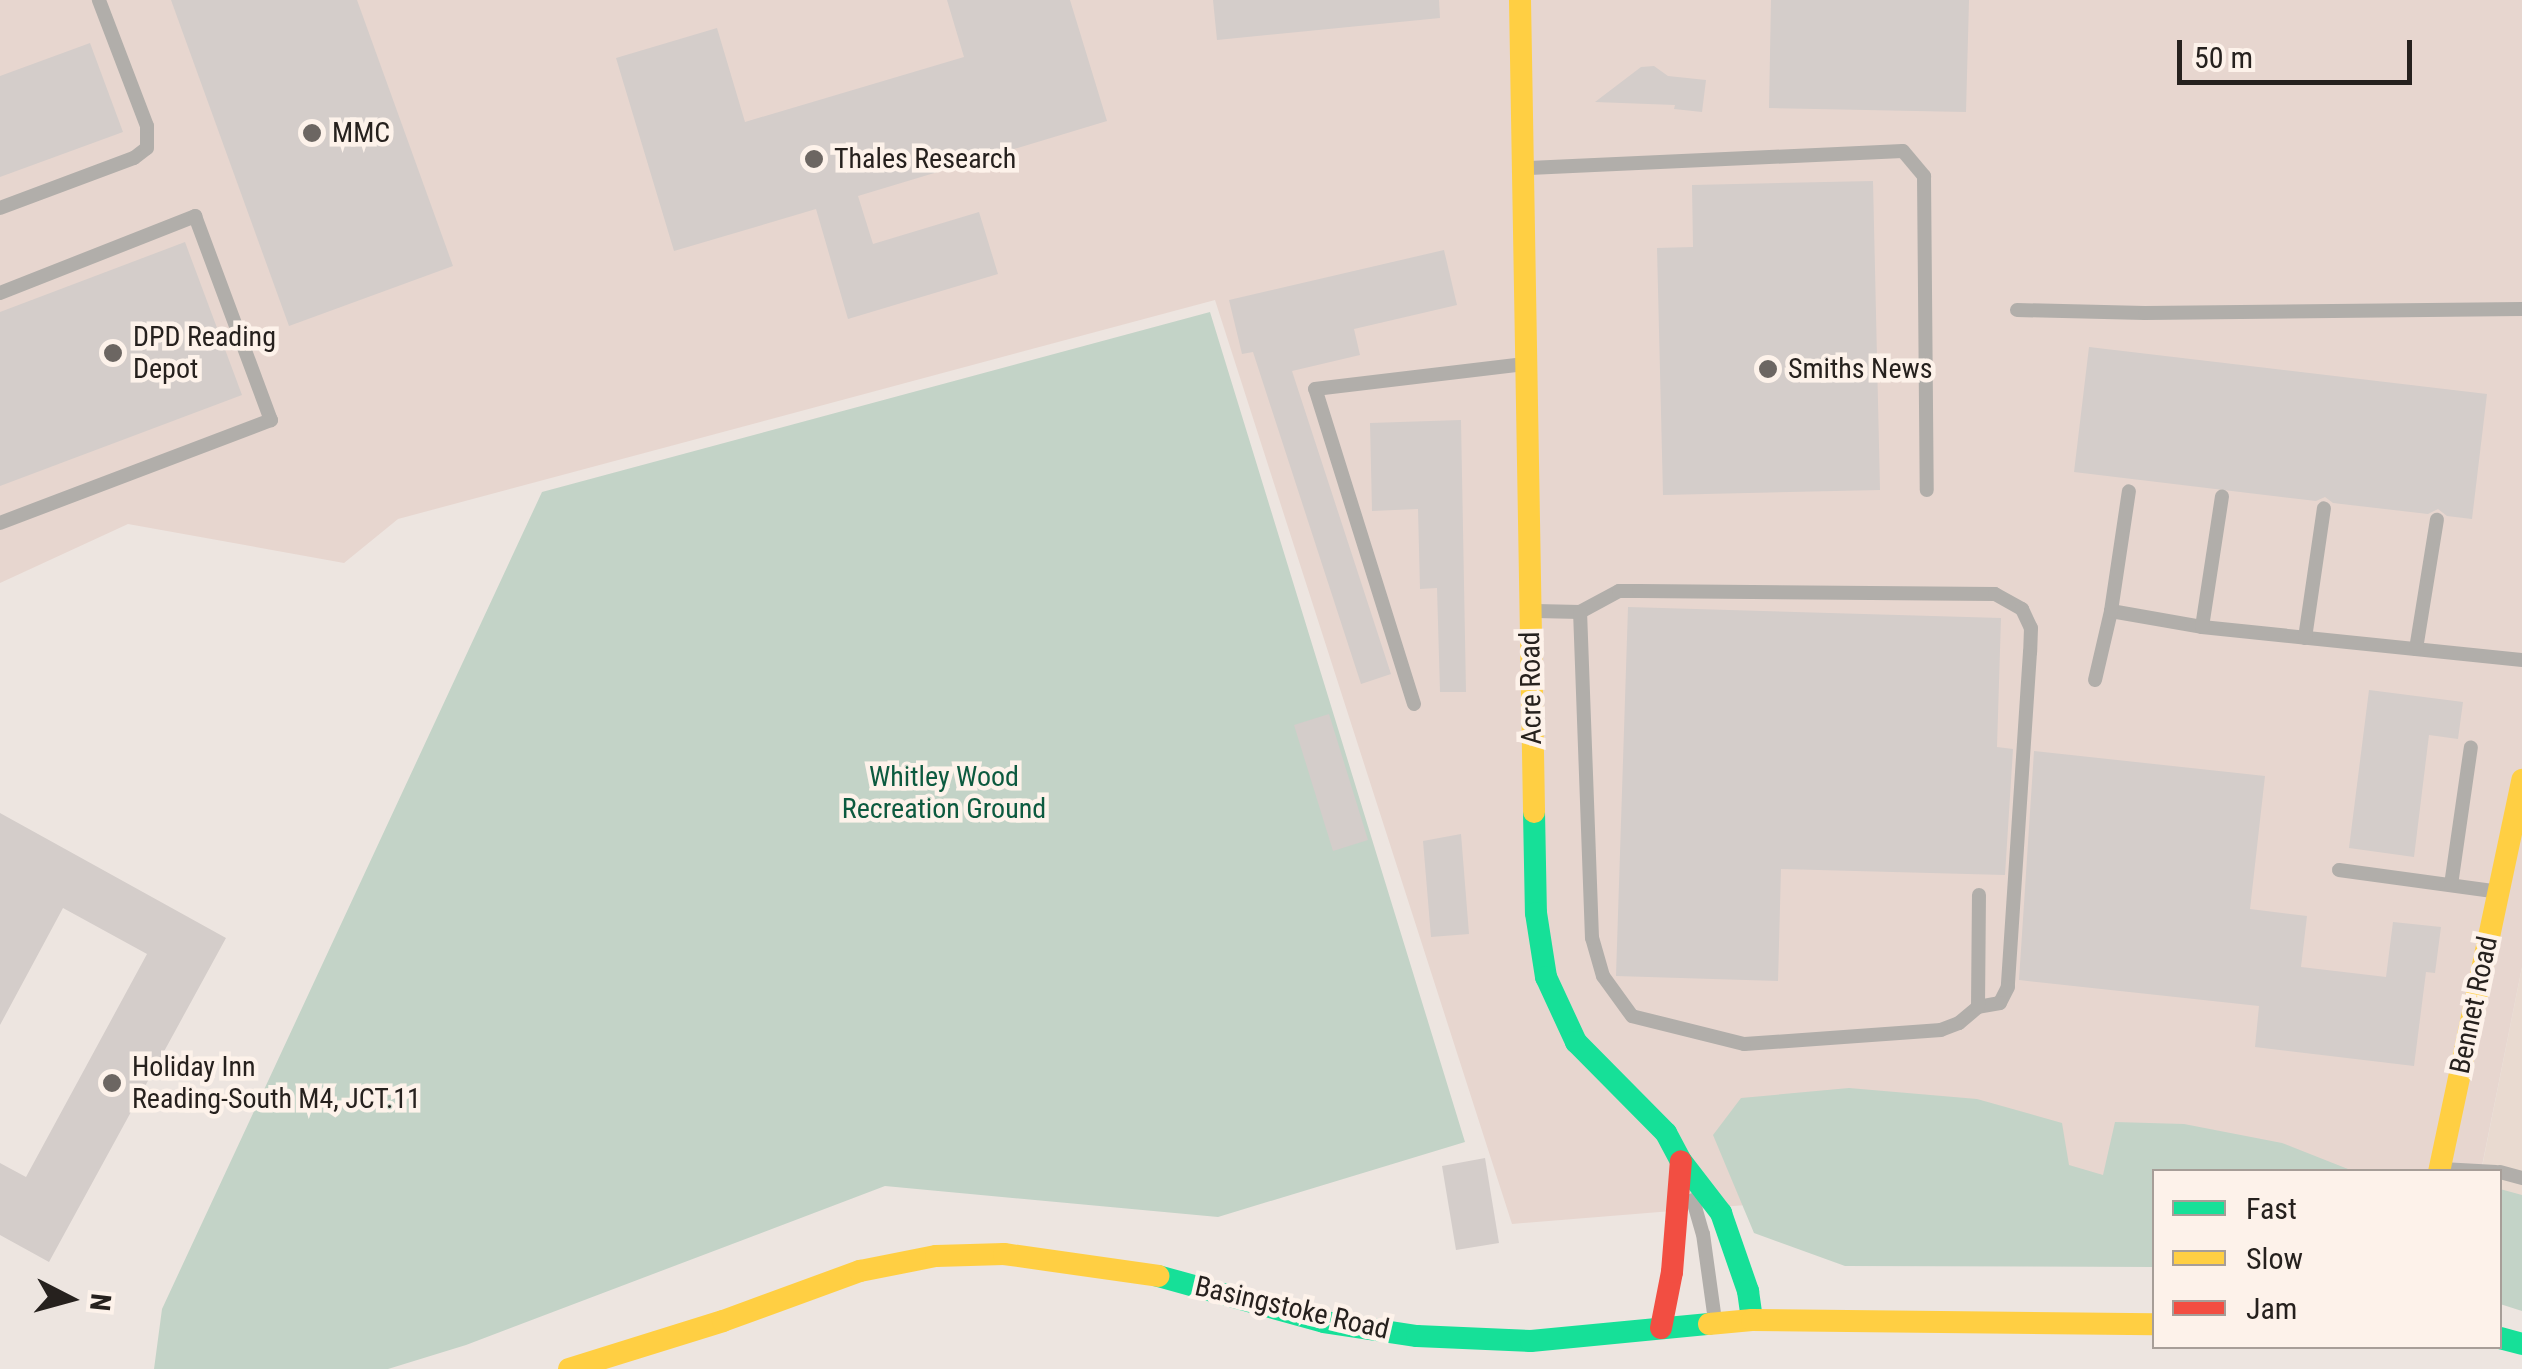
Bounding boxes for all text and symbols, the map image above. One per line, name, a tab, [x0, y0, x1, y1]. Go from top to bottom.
scale bar	[2182, 20, 2417, 82]
text: 50 m	[2194, 40, 2253, 75]
place label: MMC	[332, 116, 390, 150]
marker: MMC	[301, 122, 323, 144]
place label: Thales Research	[834, 142, 1016, 176]
marker: Thales Research	[803, 148, 825, 170]
place label: DPD Reading Depot	[133, 320, 276, 386]
marker: DPD Reading Depot	[102, 342, 124, 364]
place label: Smiths News	[1788, 352, 1932, 386]
marker: Smiths News	[1757, 358, 1779, 380]
street label: Acre Road	[1513, 631, 1549, 745]
park label: Whitley Wood Recreation Ground	[842, 760, 1046, 826]
street label: Bennet Road	[2443, 933, 2505, 1077]
place label: Holiday Inn Reading-South M4, JCT.11	[132, 1050, 421, 1116]
marker: Holiday Inn Reading-South M4, JCT.11	[101, 1072, 123, 1094]
legend	[2152, 1169, 2502, 1349]
text: Fast	[2246, 1191, 2297, 1226]
text: Slow	[2246, 1241, 2303, 1276]
north arrow	[20, 1249, 120, 1349]
street label: Basingstoke Road	[1192, 1269, 1392, 1347]
text: Jam	[2246, 1291, 2297, 1326]
text: N	[83, 1292, 118, 1312]

